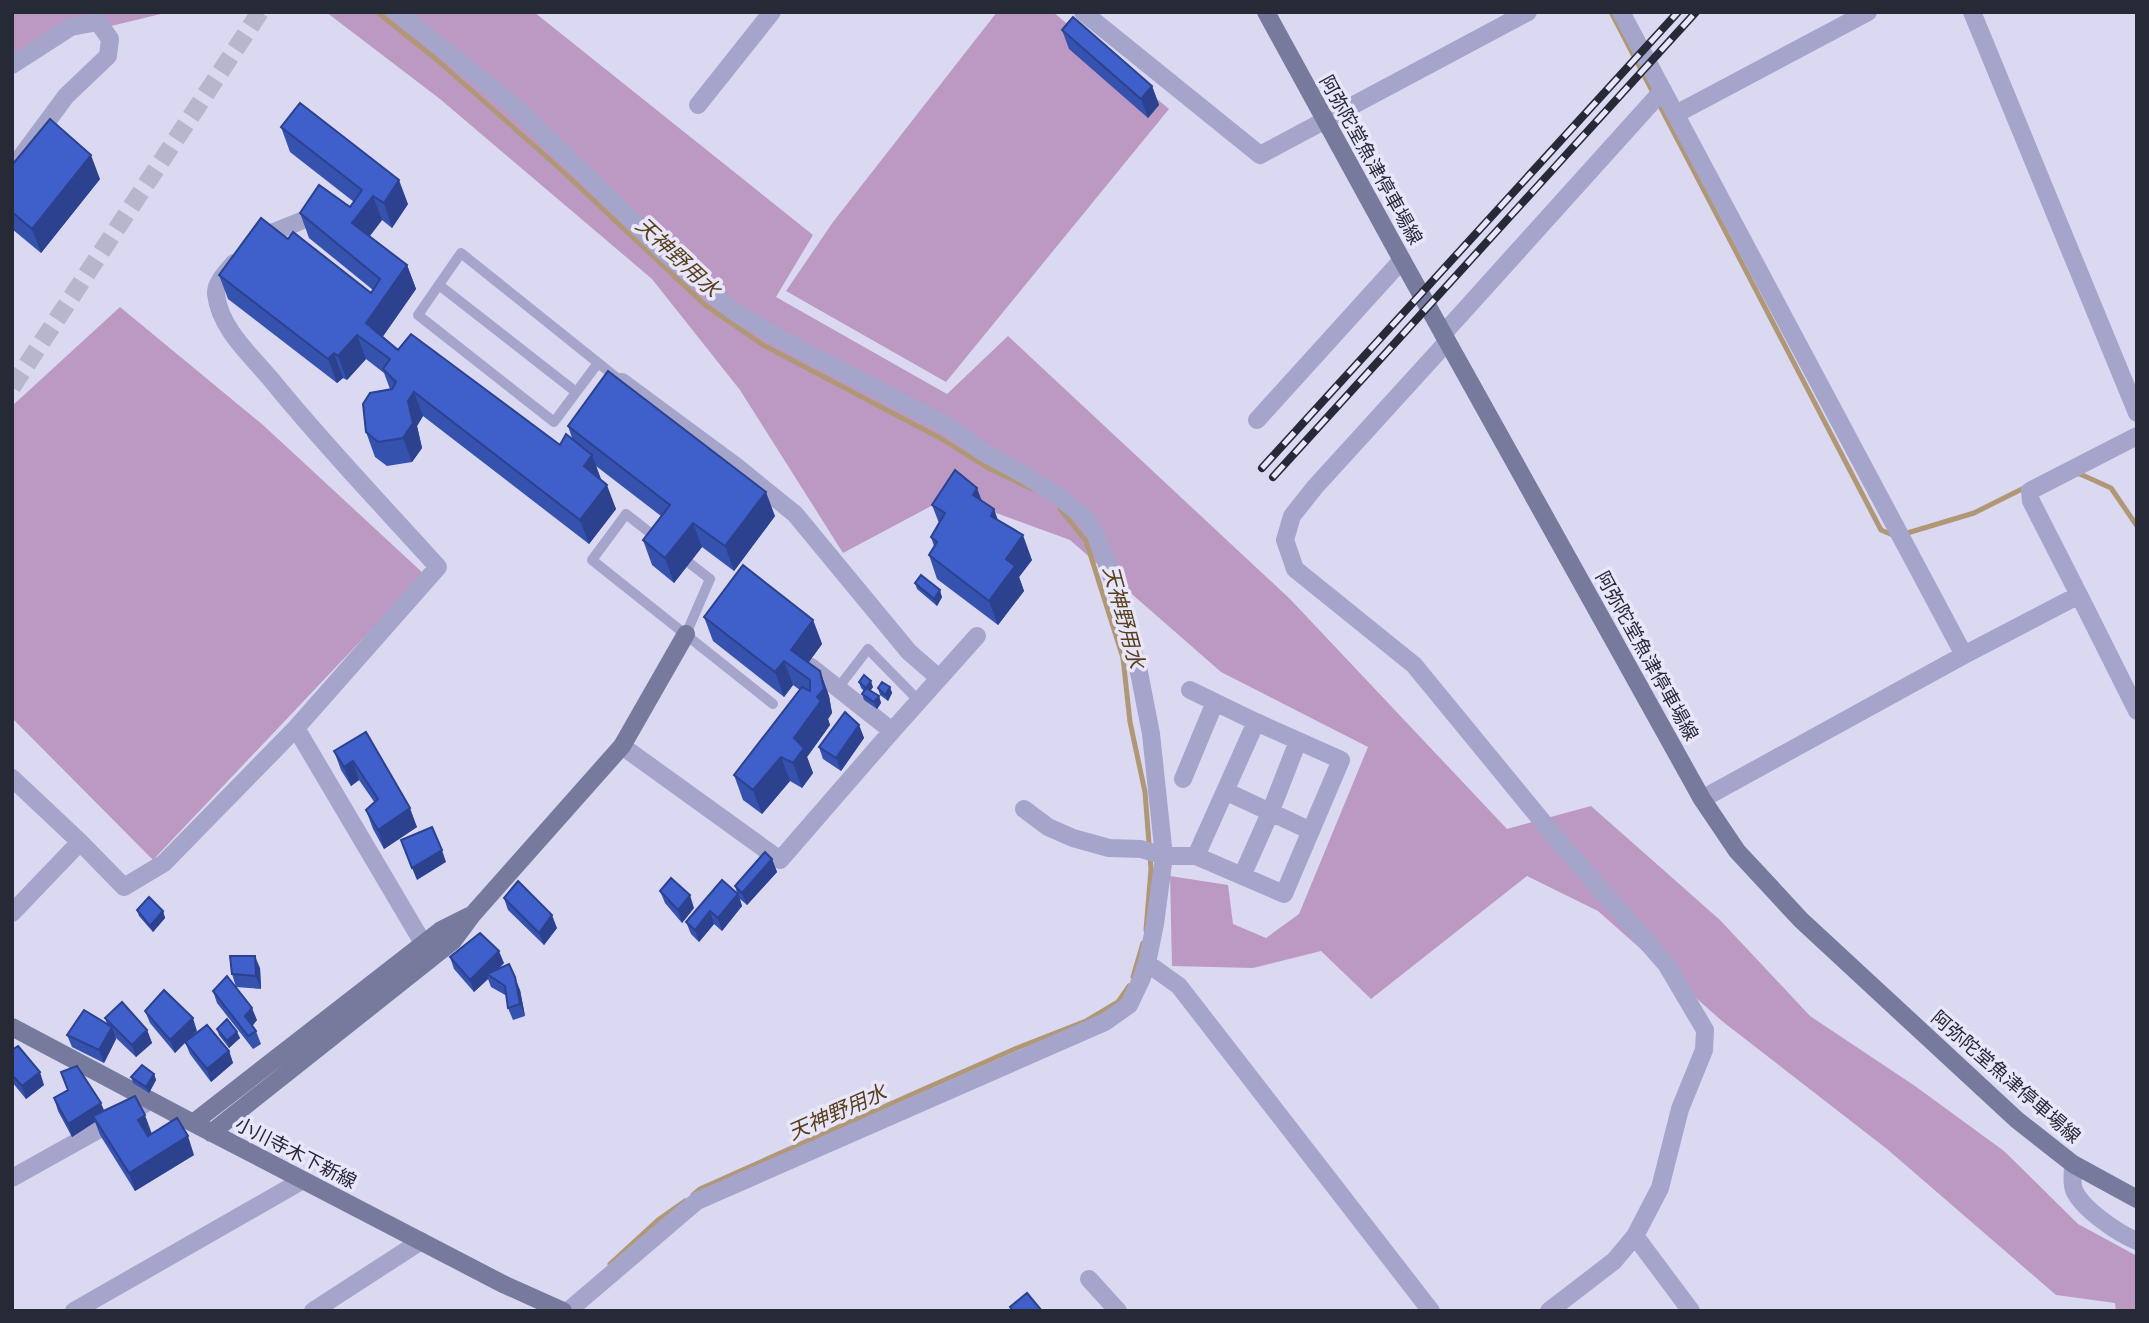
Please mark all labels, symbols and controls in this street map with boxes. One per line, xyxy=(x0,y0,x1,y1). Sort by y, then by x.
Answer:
street label: 阿弥陀堂魚津停車場線 xyxy=(1315,71,1427,249)
water label: 天神野用水 xyxy=(631,212,726,303)
water label: 天神野用水 xyxy=(1098,563,1150,673)
street label: 阿弥陀堂魚津停車場線 xyxy=(1591,567,1703,745)
street label: 阿弥陀堂魚津停車場線 xyxy=(1927,1006,2085,1148)
water label: 天神野用水 xyxy=(784,1078,892,1145)
street label: 小川寺木下新線 xyxy=(232,1113,360,1193)

